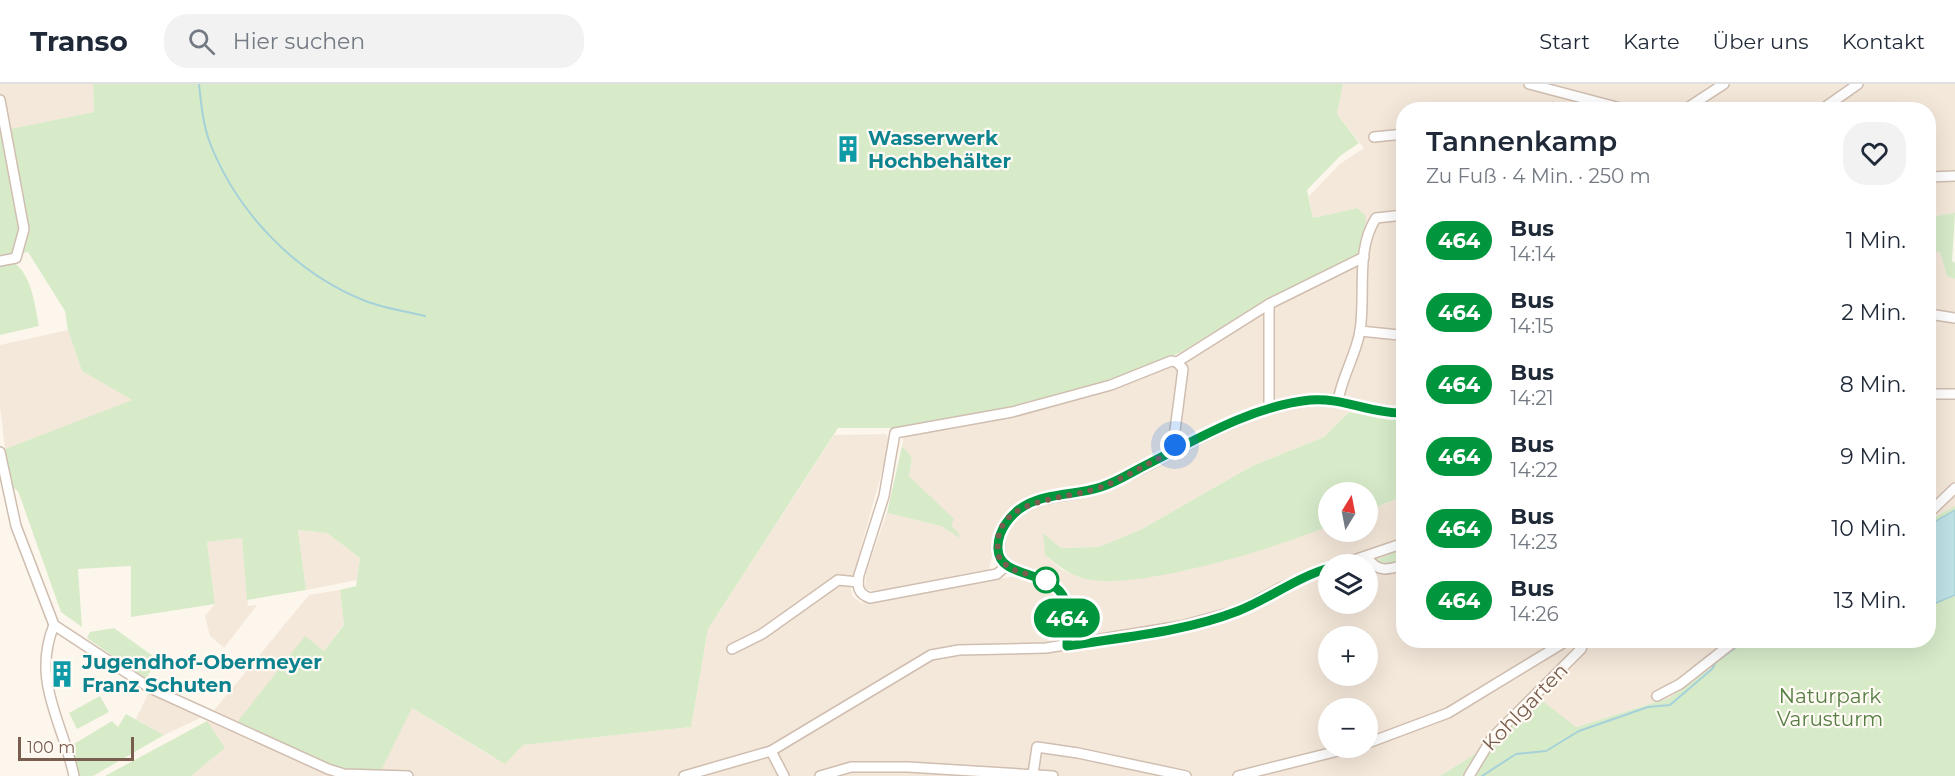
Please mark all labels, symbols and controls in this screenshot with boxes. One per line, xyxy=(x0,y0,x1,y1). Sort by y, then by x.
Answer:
search box xyxy=(164,14,584,68)
text: Transo xyxy=(30,24,128,58)
icon: search xyxy=(185,25,218,58)
text: Hier suchen xyxy=(233,28,365,55)
text: Start xyxy=(1539,29,1590,54)
text: Karte xyxy=(1623,29,1680,54)
text: Über uns xyxy=(1713,29,1809,54)
text: Kontakt xyxy=(1842,29,1925,54)
button: heart xyxy=(1843,122,1906,185)
text: Tannenkamp xyxy=(1426,124,1617,158)
place label: Wasserwerk Hochbehälter xyxy=(868,126,1011,173)
building icon: Wasserwerk Hochbehälter xyxy=(833,134,863,164)
text: Zu Fuß · 4 Min. · 250 m xyxy=(1426,164,1651,188)
text: Bus xyxy=(1510,215,1554,242)
text: 1 Min. xyxy=(1846,227,1906,254)
text: 464 xyxy=(1438,228,1480,253)
text: 14:14 xyxy=(1510,242,1556,266)
text: Bus xyxy=(1510,287,1554,314)
text: 2 Min. xyxy=(1841,299,1906,326)
text: 464 xyxy=(1438,300,1480,325)
text: 14:15 xyxy=(1510,314,1554,338)
text: Bus xyxy=(1510,359,1554,386)
text: 8 Min. xyxy=(1840,371,1906,398)
text: 464 xyxy=(1438,372,1480,397)
text: 14:21 xyxy=(1510,386,1554,410)
your location xyxy=(1160,430,1190,460)
text: Bus xyxy=(1510,431,1554,458)
text: 9 Min. xyxy=(1840,443,1906,470)
text: 464 xyxy=(1438,444,1480,469)
text: 14:22 xyxy=(1510,458,1558,482)
north arrow xyxy=(1318,482,1378,542)
map controls xyxy=(1318,482,1378,758)
text: Bus xyxy=(1510,503,1554,530)
text: 10 Min. xyxy=(1831,515,1906,542)
text: 464 xyxy=(1438,516,1480,541)
text: 14:23 xyxy=(1510,530,1558,554)
button: layers xyxy=(1318,554,1378,614)
unlabelled marker xyxy=(1033,567,1059,593)
text: Bus xyxy=(1510,575,1554,602)
text: 13 Min. xyxy=(1833,587,1906,614)
text: 464 xyxy=(1438,588,1480,613)
line badge: 464 xyxy=(1032,598,1102,638)
text: 14:26 xyxy=(1510,602,1559,626)
text: 464 xyxy=(1046,606,1088,631)
button: + xyxy=(1318,626,1378,686)
place label: Jugendhof-Obermeyer Franz Schuten xyxy=(81,650,322,697)
street label: Kohlgarten xyxy=(1477,658,1573,756)
building icon: Jugendhof-Obermeyer Franz Schuten xyxy=(47,659,77,689)
park label: Naturpark Varusturm xyxy=(1777,684,1883,731)
button: − xyxy=(1318,698,1378,758)
scale bar xyxy=(18,734,134,762)
text: 100 m xyxy=(27,738,75,757)

